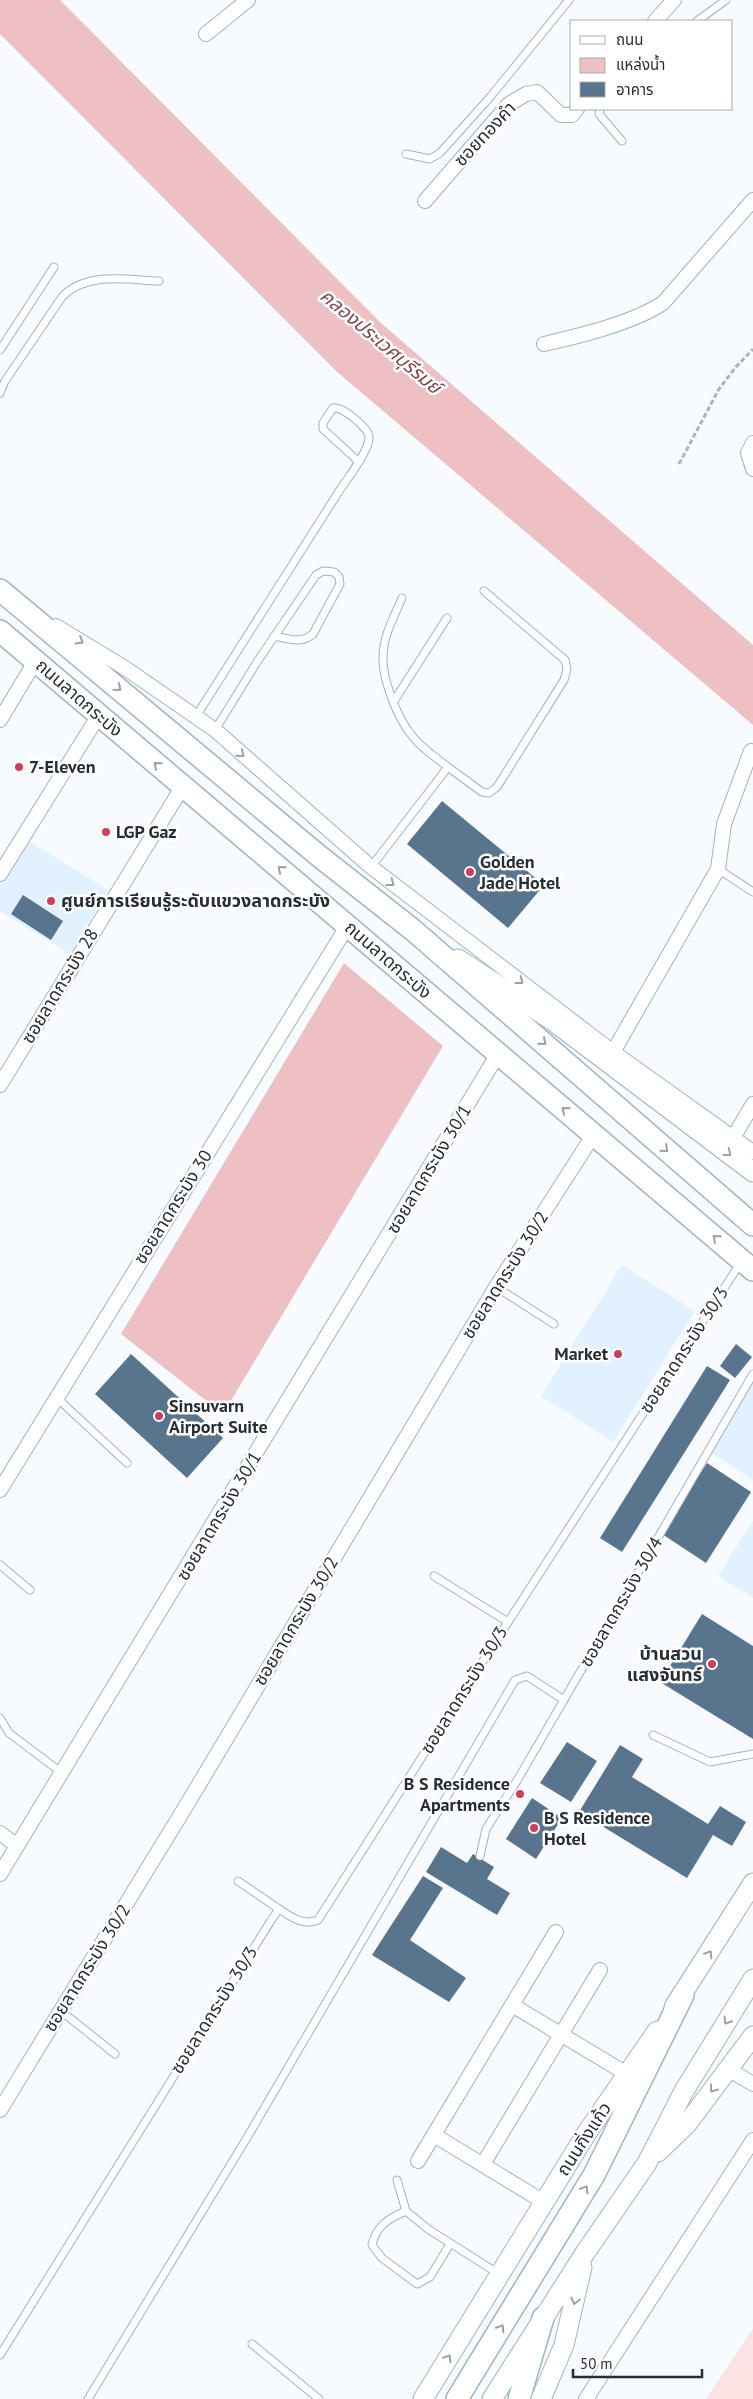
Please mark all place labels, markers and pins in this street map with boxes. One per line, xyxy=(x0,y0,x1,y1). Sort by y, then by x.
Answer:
place label: 7-Eleven xyxy=(29,755,96,778)
marker: 7-Eleven xyxy=(13,761,25,773)
place label: LGP Gaz xyxy=(116,820,177,843)
marker: LGP Gaz xyxy=(100,826,112,838)
place label: Golden Jade Hotel xyxy=(479,850,561,894)
marker: Golden Jade Hotel xyxy=(464,866,476,878)
place label: ศูนย์การเรียนรู้ระดับแขวงลาดกระบัง xyxy=(61,889,330,912)
marker: ศูนย์การเรียนรู้ระดับแขวงลาดกระบัง xyxy=(45,895,57,907)
place label: Market xyxy=(554,1342,609,1365)
marker: Market xyxy=(612,1348,624,1360)
place label: Sinsuvarn Airport Suite xyxy=(169,1394,268,1438)
marker: Sinsuvarn Airport Suite xyxy=(153,1410,165,1422)
place label: บ้านสวน แสงจันทร์ xyxy=(627,1642,702,1686)
marker: บ้านสวน แสงจันทร์ xyxy=(706,1658,718,1670)
place label: B S Residence Apartments xyxy=(404,1772,510,1816)
marker: B S Residence Apartments xyxy=(514,1788,526,1800)
place label: B S Residence Hotel xyxy=(544,1806,650,1850)
marker: B S Residence Hotel xyxy=(528,1822,540,1834)

